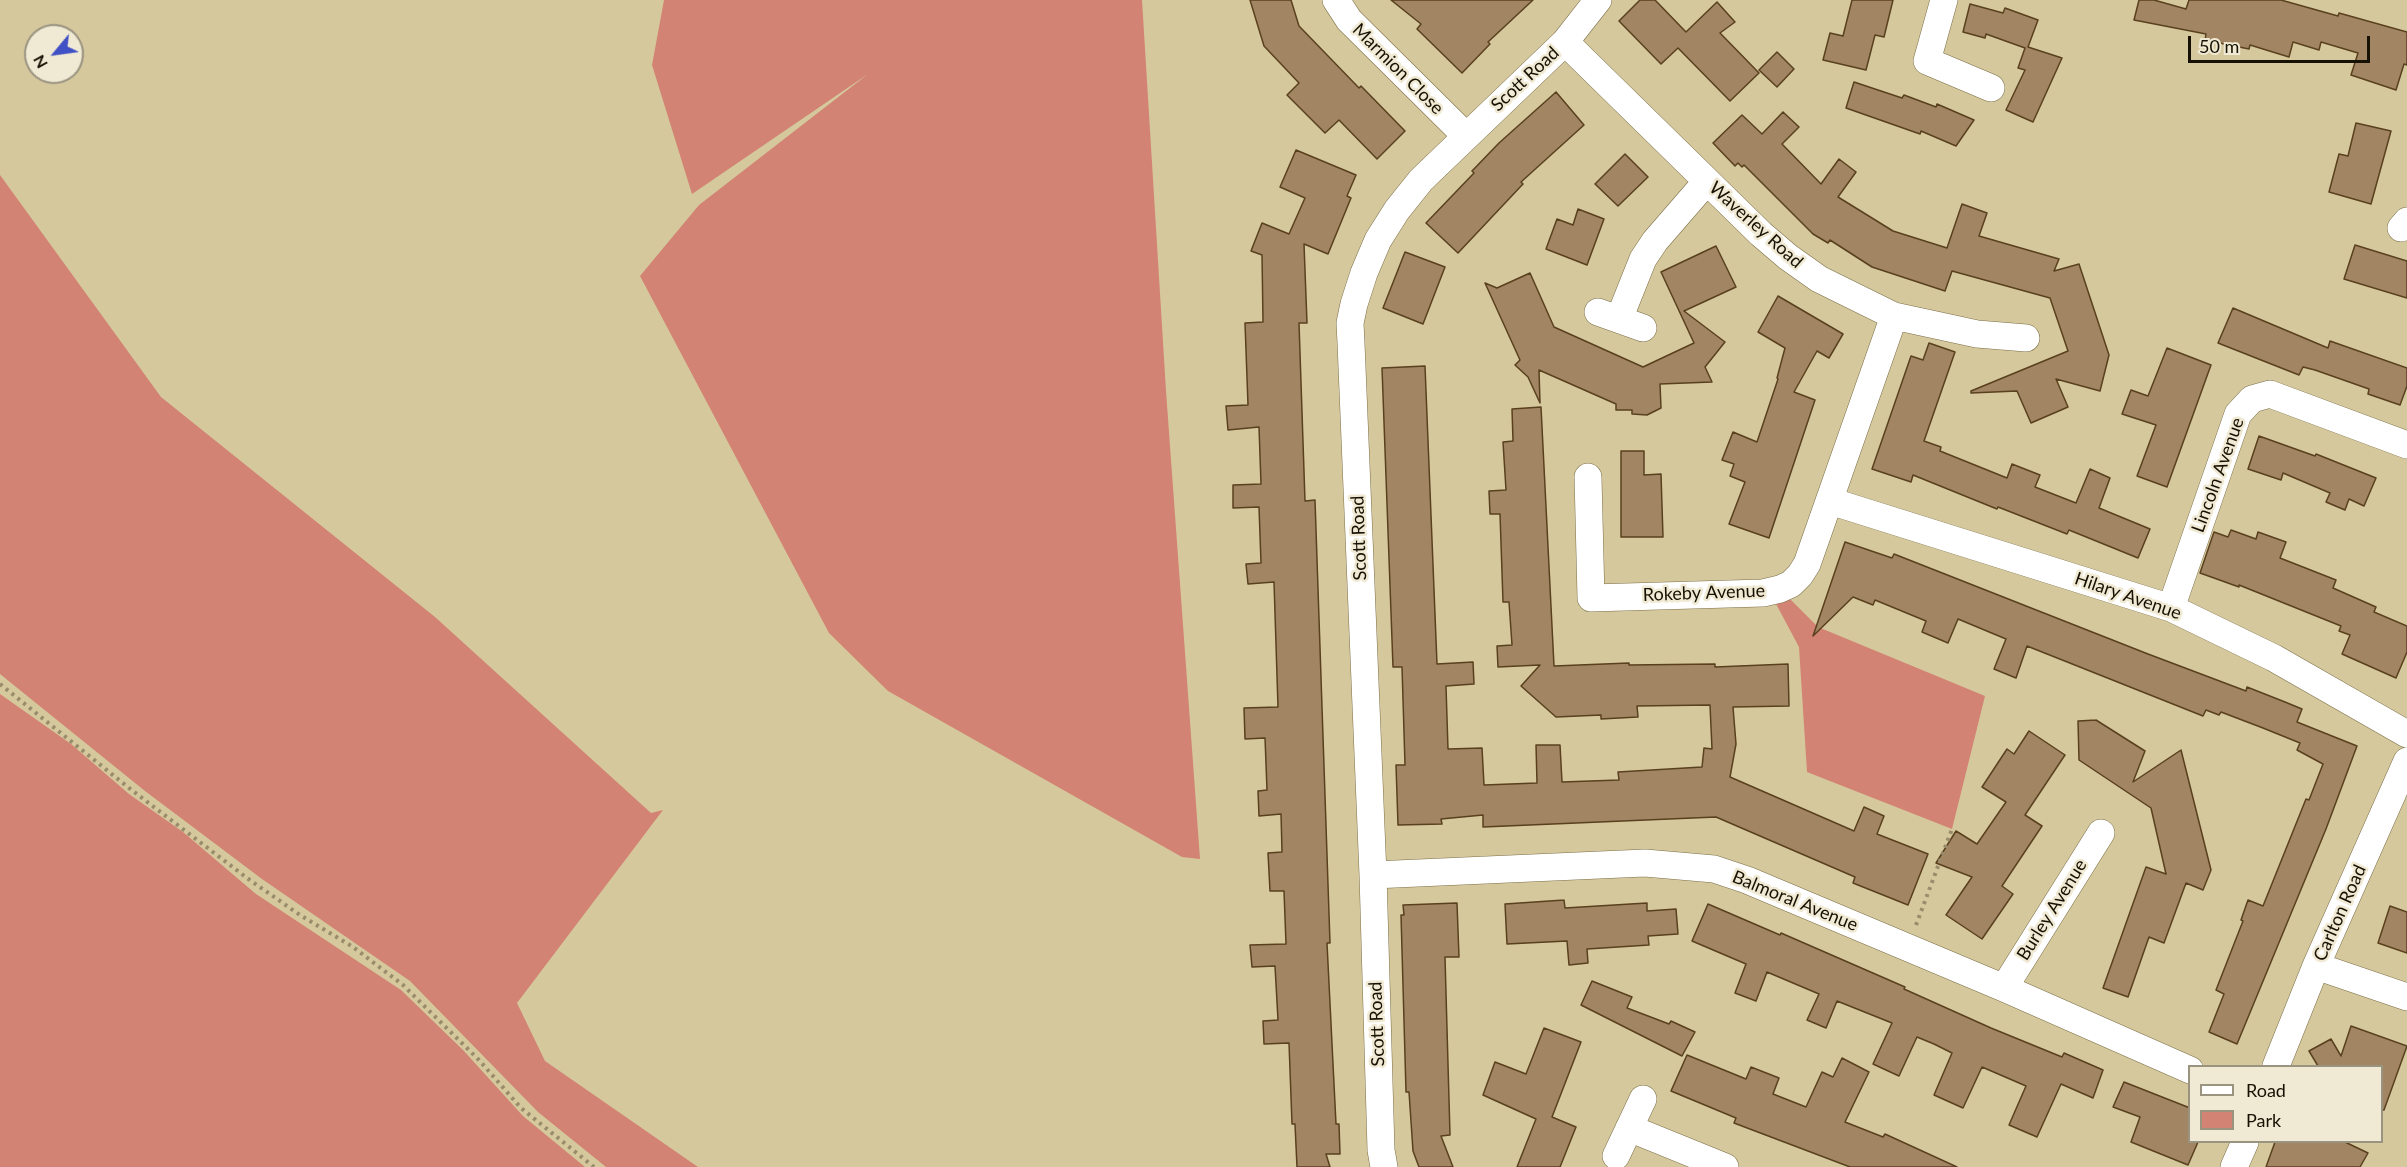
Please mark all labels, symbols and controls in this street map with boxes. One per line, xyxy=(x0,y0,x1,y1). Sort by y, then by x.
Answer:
street label: Marmion Close xyxy=(1348,19,1448,119)
north arrow xyxy=(24,24,84,84)
scale bar xyxy=(2191,24,2372,62)
text: 50 m xyxy=(2199,35,2239,57)
street label: Scott Road xyxy=(1487,42,1563,116)
text: N xyxy=(28,52,51,72)
street label: Waverley Road xyxy=(1705,177,1807,273)
street label: Lincoln Avenue xyxy=(2187,415,2249,535)
street label: Scott Road xyxy=(1347,495,1371,581)
street label: Hilary Avenue xyxy=(2072,568,2184,624)
street label: Rokeby Avenue xyxy=(1642,580,1766,606)
street label: Burley Avenue xyxy=(2012,856,2092,964)
street label: Carlton Road xyxy=(2309,862,2371,964)
street label: Balmoral Avenue xyxy=(1729,866,1861,936)
street label: Scott Road xyxy=(1365,981,1389,1067)
legend xyxy=(2188,1065,2383,1143)
text: Road xyxy=(2246,1079,2286,1101)
text: Park xyxy=(2246,1109,2281,1131)

